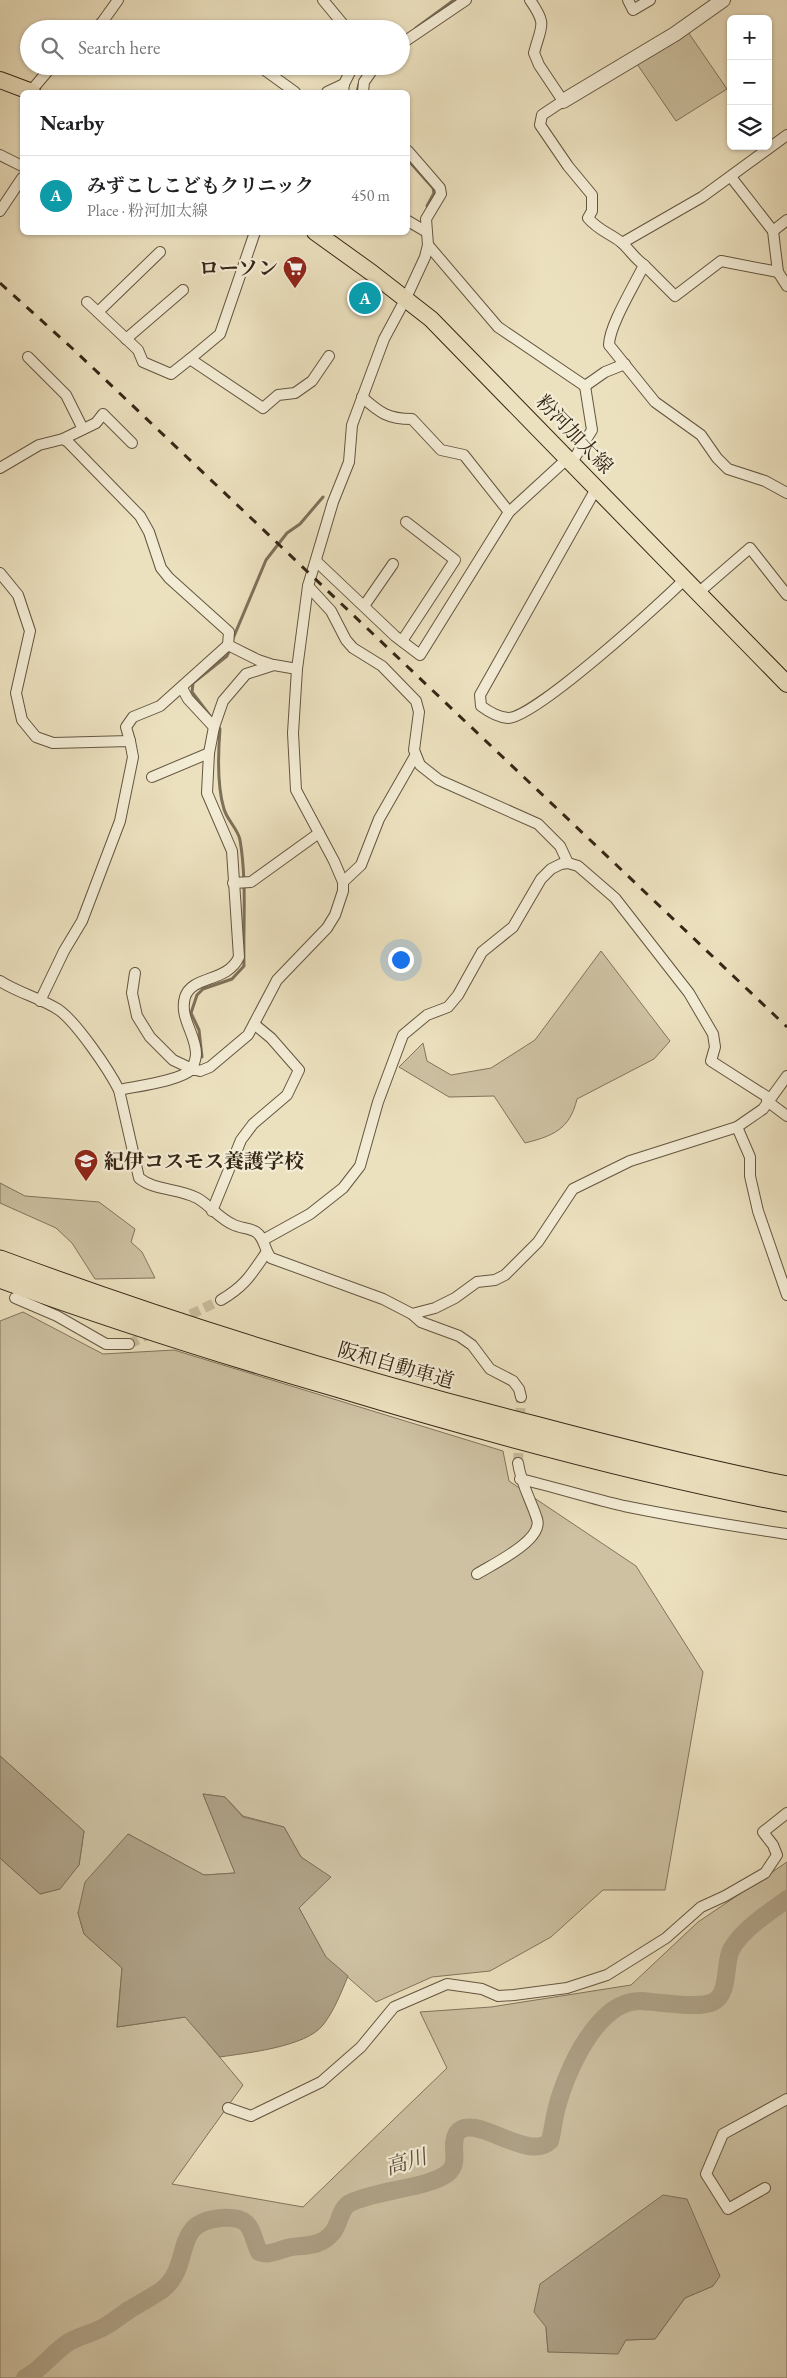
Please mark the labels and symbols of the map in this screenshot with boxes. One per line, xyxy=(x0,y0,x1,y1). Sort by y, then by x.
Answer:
place label: ローソン xyxy=(199,255,278,281)
supermarket icon: ローソン xyxy=(282,255,308,289)
pin: A xyxy=(349,279,381,317)
street label: 粉河加太線 xyxy=(531,389,619,479)
your location xyxy=(388,947,414,973)
school or university icon: 紀伊コスモス養護学校 xyxy=(73,1148,99,1182)
place label: 紀伊コスモス養護学校 xyxy=(104,1148,304,1174)
street label: 阪和自動車道 xyxy=(335,1336,457,1394)
water label: 高川 xyxy=(382,2142,432,2181)

